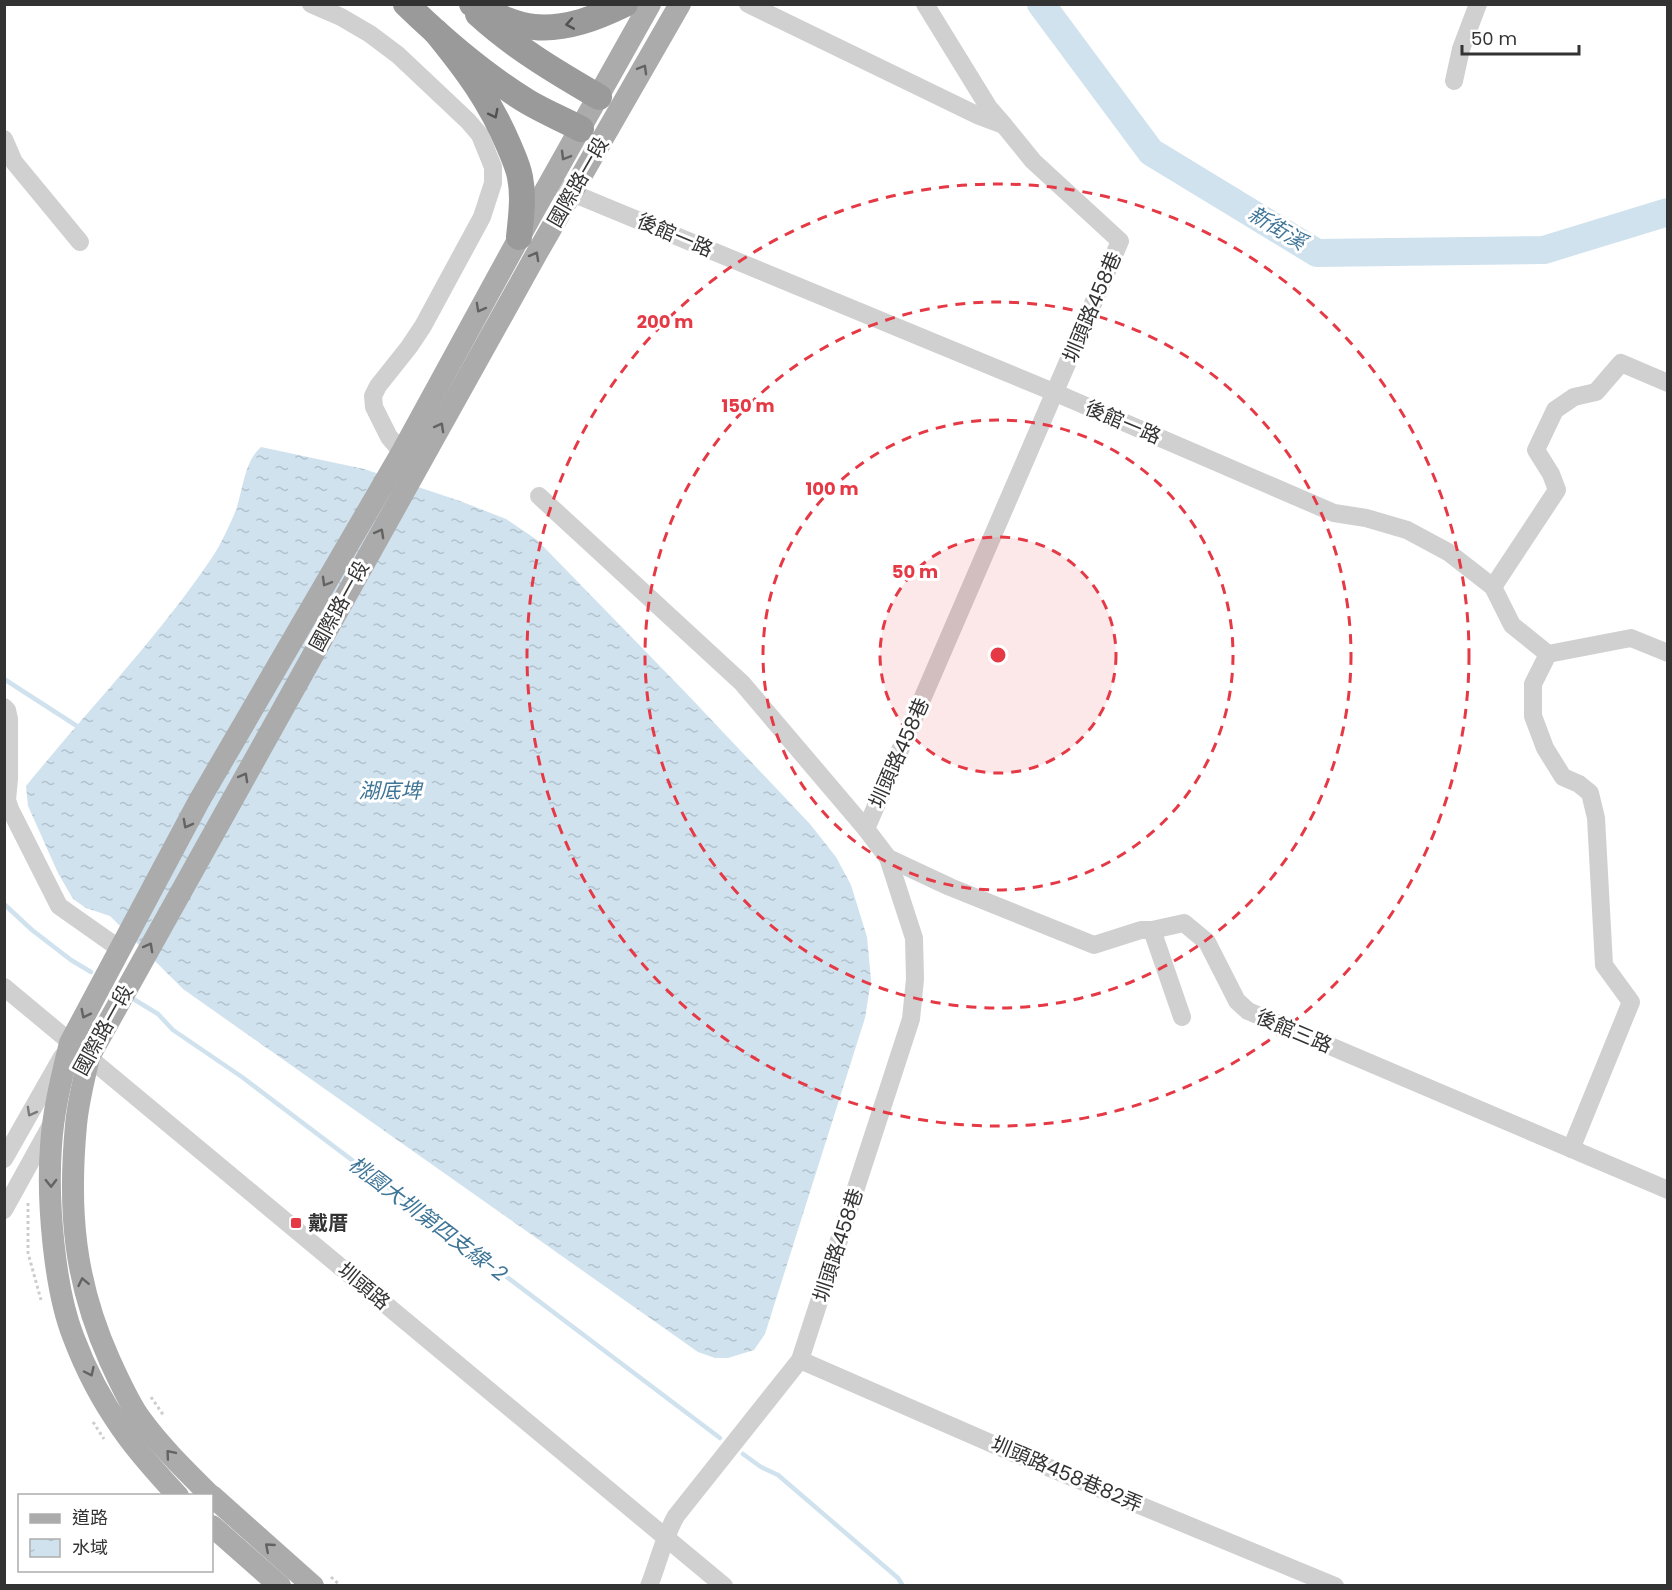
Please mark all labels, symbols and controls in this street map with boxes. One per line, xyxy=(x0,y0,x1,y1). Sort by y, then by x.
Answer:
one-way arrow xyxy=(565,17,575,30)
scale bar xyxy=(1462,18,1579,56)
text: 50 m xyxy=(1471,26,1517,51)
one-way arrow xyxy=(636,65,647,75)
one-way arrow xyxy=(487,108,498,118)
street label: 國際路一段 xyxy=(541,132,615,232)
one-way arrow xyxy=(561,150,573,160)
water label: 新街溪 xyxy=(1243,199,1314,258)
street label: 後館一路 xyxy=(633,206,717,264)
street label: 圳頭路458巷 xyxy=(1056,247,1128,367)
one-way arrow xyxy=(528,252,539,262)
one-way arrow xyxy=(476,302,487,312)
text: 200 m xyxy=(637,309,693,334)
text: 150 m xyxy=(721,393,775,418)
street label: 後館一路 xyxy=(1081,393,1165,451)
one-way arrow xyxy=(433,422,444,433)
text: 100 m xyxy=(805,476,859,501)
one-way arrow xyxy=(373,529,384,539)
street label: 國際路一段 xyxy=(303,555,375,657)
text: 50 m xyxy=(892,559,938,584)
one-way arrow xyxy=(322,576,333,586)
centre of rings xyxy=(988,645,1008,665)
street label: 圳頭路458巷 xyxy=(862,694,936,812)
one-way arrow xyxy=(236,773,248,783)
water label: 湖底埤 xyxy=(359,776,424,805)
one-way arrow xyxy=(183,818,194,828)
one-way arrow xyxy=(141,943,153,953)
street label: 國際路一段 xyxy=(67,979,139,1081)
street label: 後館三路 xyxy=(1252,1002,1336,1060)
one-way arrow xyxy=(81,1008,92,1018)
one-way arrow xyxy=(27,1106,38,1116)
water label: 桃園大圳第四支線-2 xyxy=(343,1149,514,1288)
one-way arrow xyxy=(45,1179,57,1188)
street label: 圳頭路458巷 xyxy=(806,1185,870,1305)
place label: 戴厝 xyxy=(308,1209,348,1237)
marker: 戴厝 xyxy=(289,1216,303,1230)
street label: 圳頭路 xyxy=(332,1256,396,1316)
one-way arrow xyxy=(77,1277,90,1287)
one-way arrow xyxy=(82,1366,94,1377)
street label: 圳頭路458巷82弄 xyxy=(987,1429,1147,1519)
one-way arrow xyxy=(166,1450,177,1461)
legend xyxy=(18,1494,213,1572)
text: 道路 xyxy=(72,1505,108,1530)
text: 水域 xyxy=(72,1535,108,1560)
one-way arrow xyxy=(265,1544,276,1555)

